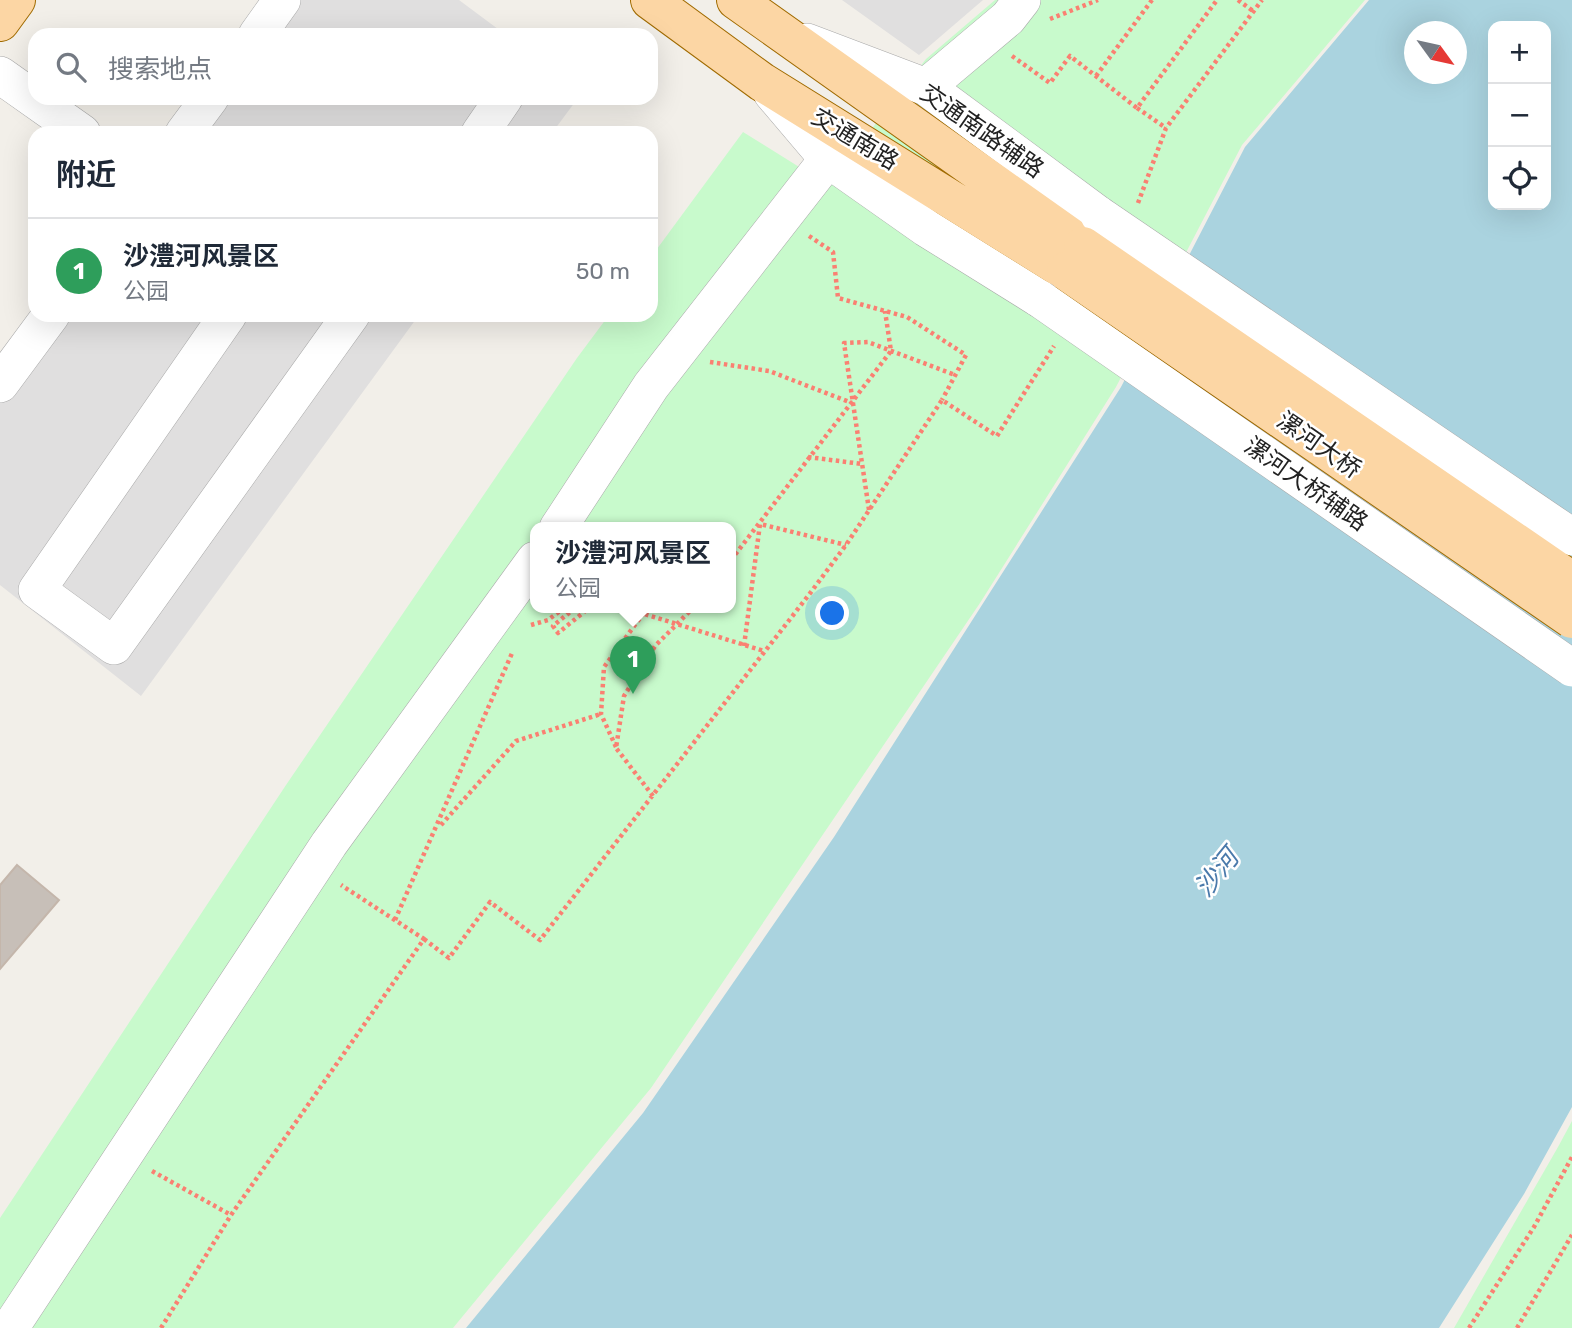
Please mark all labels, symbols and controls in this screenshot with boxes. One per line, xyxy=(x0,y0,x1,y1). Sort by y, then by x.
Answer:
north arrow xyxy=(1404,21,1467,84)
map controls xyxy=(1488,21,1551,210)
button: + xyxy=(1488,21,1551,84)
search box xyxy=(28,28,658,105)
icon: search xyxy=(52,48,90,86)
text: 搜索地点 xyxy=(108,54,212,85)
street label: 交通南路辅路 xyxy=(915,78,1049,184)
button: − xyxy=(1488,84,1551,147)
street label: 交通南路 xyxy=(807,102,903,176)
button: locate xyxy=(1488,147,1551,210)
text: 附近 xyxy=(56,157,116,193)
text: 沙澧河风景区 xyxy=(123,241,279,272)
text: 1 xyxy=(73,257,85,285)
text: 50 m xyxy=(576,257,630,285)
text: 公园 xyxy=(123,277,169,305)
street label: 漯河大桥 xyxy=(1272,406,1366,484)
street label: 漯河大桥辅路 xyxy=(1239,431,1373,537)
popup xyxy=(530,522,736,613)
text: 沙澧河风景区 xyxy=(555,538,711,569)
text: 公园 xyxy=(555,574,601,602)
your location xyxy=(815,596,849,630)
pin: 1 xyxy=(610,636,656,694)
water label: 沙河 xyxy=(1189,839,1249,903)

